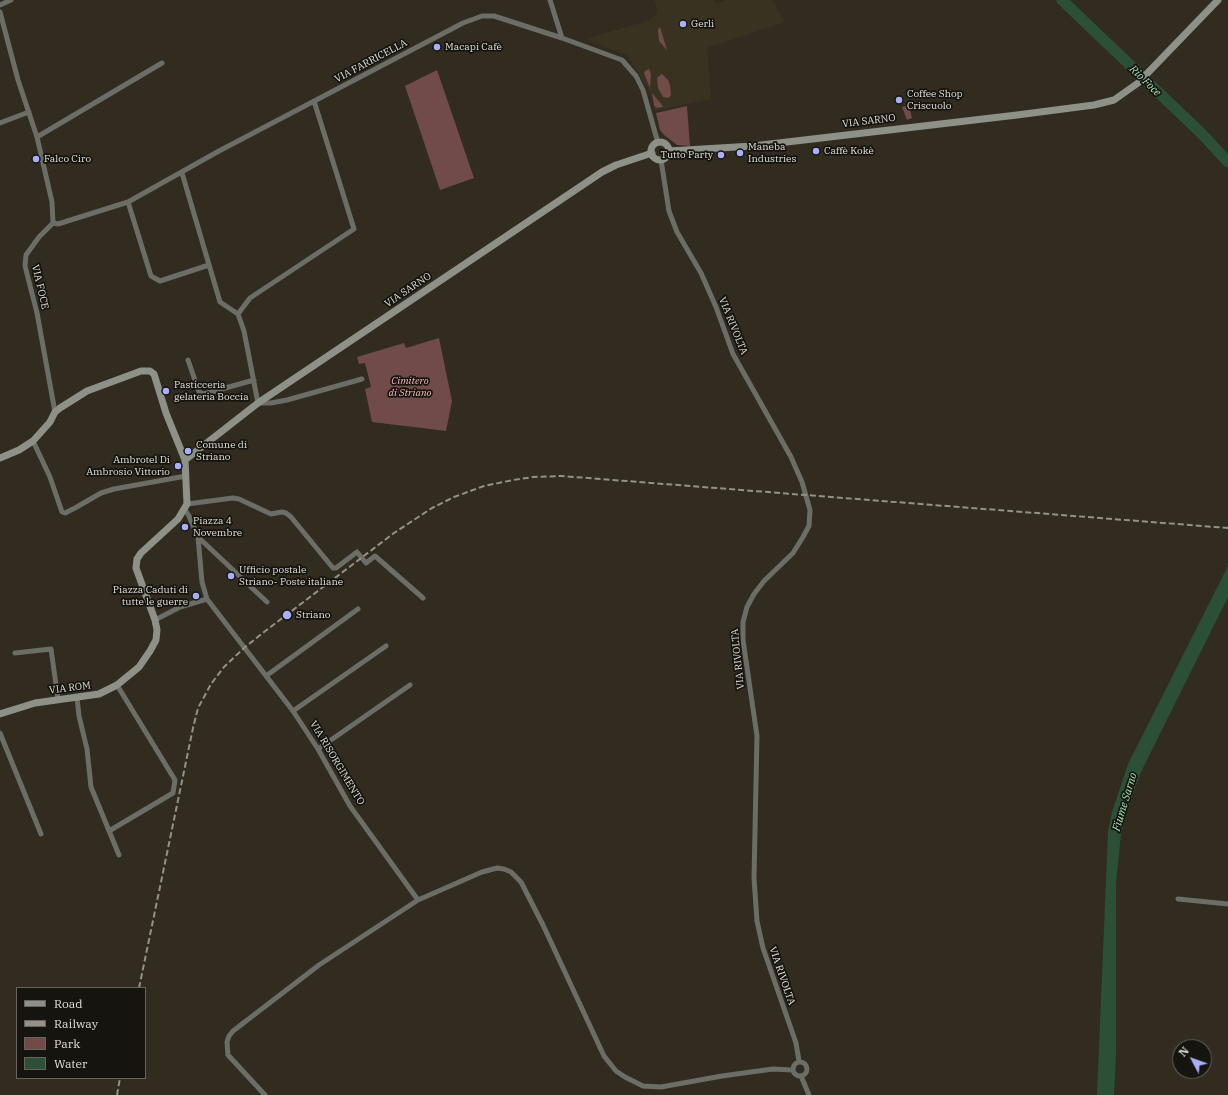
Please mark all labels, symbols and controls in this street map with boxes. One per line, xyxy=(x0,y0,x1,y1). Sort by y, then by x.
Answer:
place label: Gerli xyxy=(691,18,714,30)
marker: Gerli xyxy=(678,19,688,29)
street label: VIA FARRICELLA xyxy=(333,37,409,85)
place label: Macapi Cafè xyxy=(445,41,502,53)
marker: Macapi Cafè xyxy=(432,42,442,52)
water label: Rio Foce xyxy=(1126,63,1164,99)
place label: Coffee Shop Criscuolo xyxy=(907,88,963,112)
marker: Coffee Shop Criscuolo xyxy=(894,95,904,105)
street label: VIA SARNO xyxy=(842,112,896,130)
place label: Maneba Industries xyxy=(748,141,796,164)
place label: Caffè Kokè xyxy=(824,145,874,157)
marker: Caffè Kokè xyxy=(811,146,821,156)
marker: Maneba Industries xyxy=(735,148,745,158)
place label: Tutto Party xyxy=(661,149,713,161)
marker: Tutto Party xyxy=(716,150,726,160)
place label: Falco Ciro xyxy=(44,153,91,165)
marker: Falco Ciro xyxy=(31,154,41,164)
street label: VIA FOCE xyxy=(29,263,51,311)
street label: VIA SARNO xyxy=(382,270,434,310)
street label: VIA RIVOLTA xyxy=(716,295,750,357)
park label: Cimitero di Striano xyxy=(388,375,432,398)
place label: Pasticceria gelateria Boccia xyxy=(174,379,249,402)
marker: Pasticceria gelateria Boccia xyxy=(161,386,171,396)
place label: Comune di Striano xyxy=(196,439,247,462)
marker: Comune di Striano xyxy=(183,446,193,456)
place label: Ambrotel Di Ambrosio Vittorio xyxy=(86,454,170,478)
marker: Ambrotel Di Ambrosio Vittorio xyxy=(173,461,183,471)
place label: Piazza 4 Novembre xyxy=(193,515,242,538)
marker: Piazza 4 Novembre xyxy=(180,522,190,532)
place label: Ufficio postale Striano- Poste italiane xyxy=(239,564,343,588)
marker: Ufficio postale Striano- Poste italiane xyxy=(226,571,236,581)
place label: Piazza Caduti di tutte le guerre xyxy=(113,584,188,608)
marker: Piazza Caduti di tutte le guerre xyxy=(191,591,201,601)
marker: Striano xyxy=(281,609,293,621)
place label: Striano xyxy=(296,609,330,621)
street label: VIA RIVOLTA xyxy=(729,628,747,690)
street label: VIA ROM xyxy=(49,679,91,697)
street label: VIA RISORGIMENTO xyxy=(307,719,367,807)
water label: Fiume Sarno xyxy=(1110,771,1140,833)
street label: VIA RIVOLTA xyxy=(766,945,798,1007)
legend xyxy=(16,987,146,1079)
text: Road xyxy=(54,996,83,1011)
text: Railway xyxy=(54,1016,98,1031)
text: Park xyxy=(54,1036,80,1051)
north arrow xyxy=(1172,1039,1212,1079)
text: N xyxy=(1176,1044,1192,1060)
text: Water xyxy=(54,1056,87,1071)

